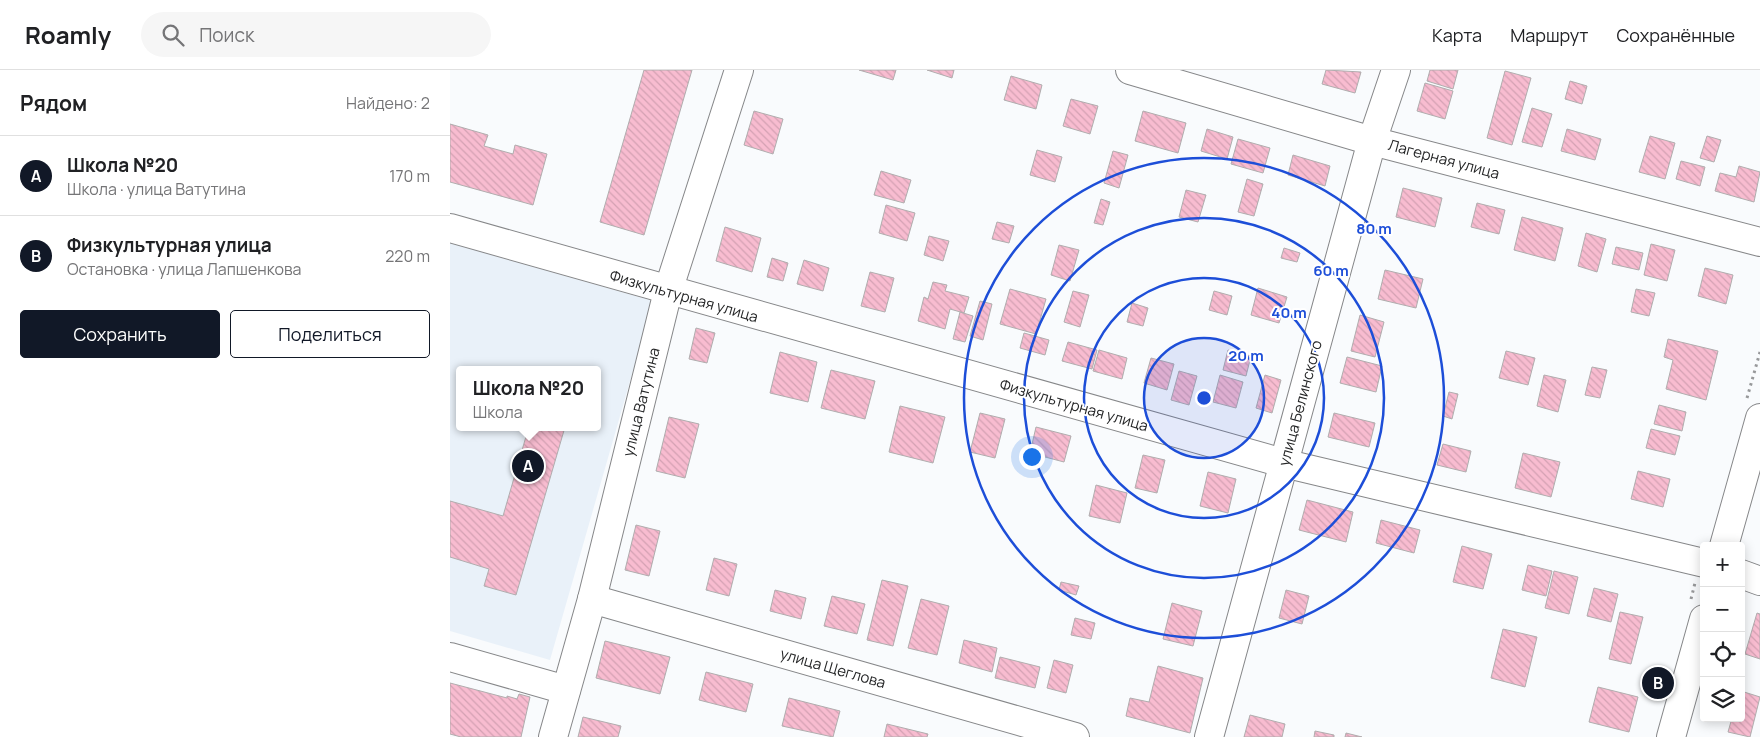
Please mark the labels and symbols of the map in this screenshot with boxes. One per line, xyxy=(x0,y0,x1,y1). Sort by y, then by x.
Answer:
street label: Лагерная улица xyxy=(1386,134,1502,184)
text: 80 m xyxy=(1356,218,1392,239)
text: 60 m xyxy=(1313,260,1349,281)
street label: Физкультурная улица xyxy=(607,265,761,327)
text: 40 m xyxy=(1271,302,1307,323)
street label: улица Белинского xyxy=(1273,338,1327,468)
street label: улица Ватутина xyxy=(617,345,665,459)
text: 20 m xyxy=(1228,345,1264,366)
street label: Физкультурная улица xyxy=(997,374,1151,436)
centre of rings xyxy=(1195,389,1213,407)
your location xyxy=(1019,444,1045,470)
pin: A xyxy=(512,447,544,485)
street label: улица Щеглова xyxy=(778,643,888,693)
pin: B xyxy=(1642,664,1674,702)

